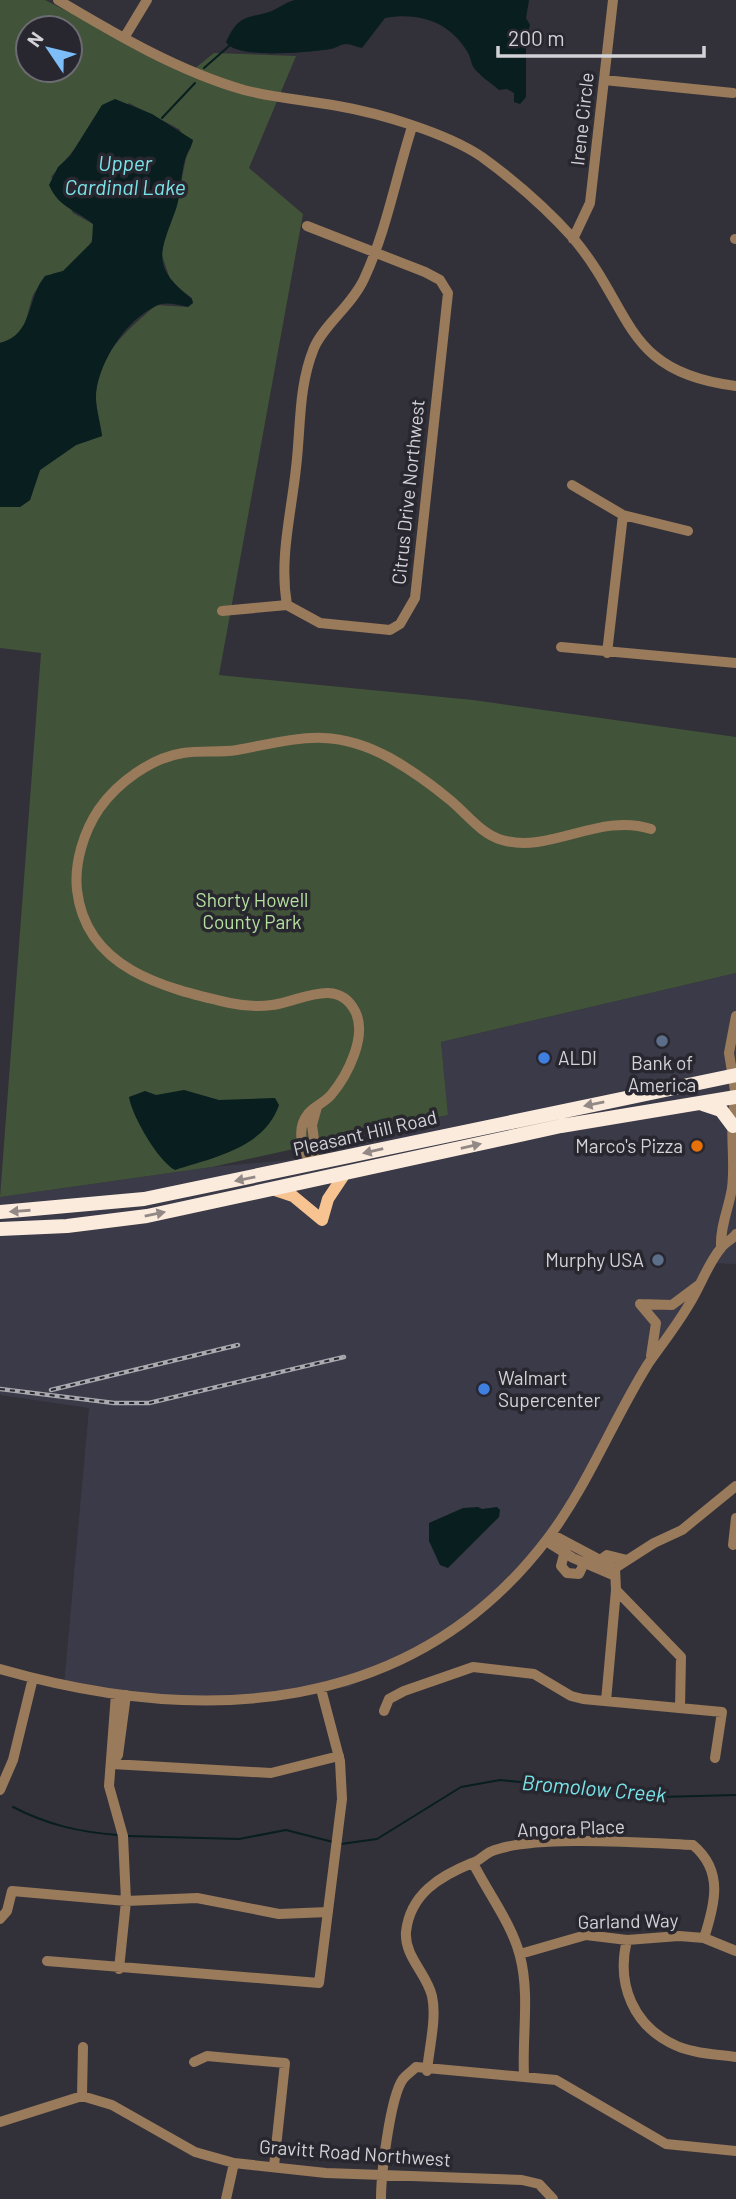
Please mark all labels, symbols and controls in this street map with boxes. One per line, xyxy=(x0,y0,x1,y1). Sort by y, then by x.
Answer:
north arrow xyxy=(14,14,84,84)
scale bar xyxy=(498,14,704,58)
text: 200 m xyxy=(508,25,565,50)
text: N xyxy=(22,27,48,51)
street label: Irene Circle xyxy=(565,71,598,167)
water label: Upper Cardinal Lake xyxy=(64,150,186,199)
street label: Citrus Drive Northwest xyxy=(386,398,429,586)
park label: Shorty Howell County Park xyxy=(196,888,308,933)
marker: Bank of America xyxy=(654,1033,670,1049)
place label: ALDI xyxy=(558,1046,597,1069)
marker: ALDI xyxy=(536,1050,552,1066)
place label: Bank of America xyxy=(628,1051,696,1096)
one-way arrow xyxy=(583,1099,605,1110)
street label: Pleasant Hill Road xyxy=(291,1105,439,1160)
place label: Marco's Pizza xyxy=(575,1134,683,1157)
marker: Marco's Pizza xyxy=(689,1138,705,1154)
one-way arrow xyxy=(460,1141,482,1152)
one-way arrow xyxy=(362,1146,384,1157)
one-way arrow xyxy=(234,1174,256,1185)
one-way arrow xyxy=(9,1206,31,1217)
one-way arrow xyxy=(144,1208,166,1219)
place label: Murphy USA xyxy=(545,1248,644,1271)
marker: Murphy USA xyxy=(650,1252,666,1268)
place label: Walmart Supercenter xyxy=(498,1366,601,1411)
marker: Walmart Supercenter xyxy=(476,1381,492,1397)
water label: Bromolow Creek xyxy=(521,1769,668,1806)
street label: Angora Place xyxy=(517,1814,625,1841)
street label: Garland Way xyxy=(577,1908,679,1933)
street label: Gravitt Road Northwest xyxy=(258,2134,452,2171)

